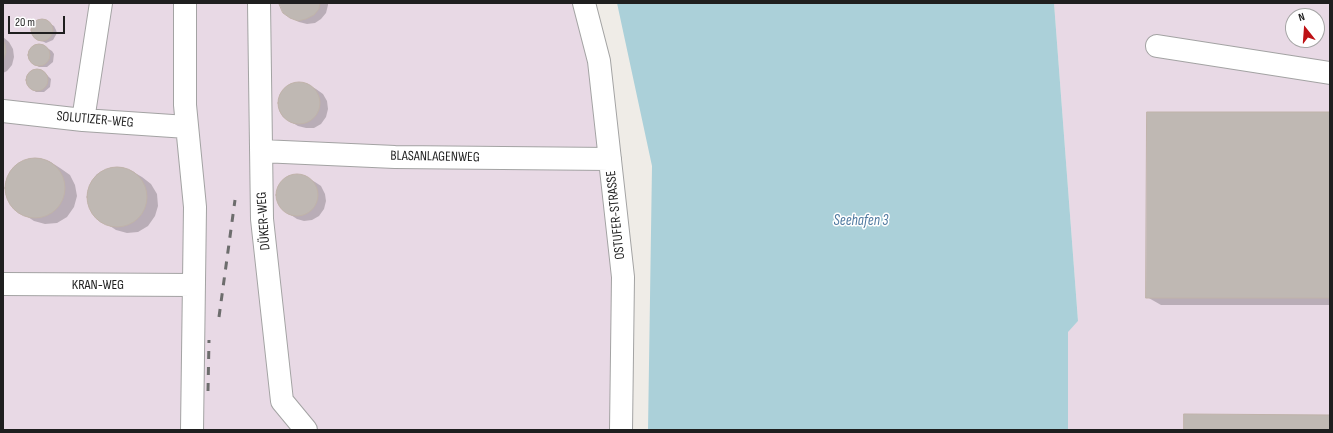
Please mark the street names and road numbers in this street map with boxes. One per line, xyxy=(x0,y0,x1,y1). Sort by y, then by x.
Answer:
street label: SOLUTIZER-WEG xyxy=(56,108,134,132)
street label: BLASANLAGENWEG xyxy=(390,148,480,166)
street label: OSTUFER-STRASSE xyxy=(603,170,629,260)
street label: DÜKER-WEG xyxy=(254,191,274,251)
street label: KRAN-WEG xyxy=(72,277,124,293)

